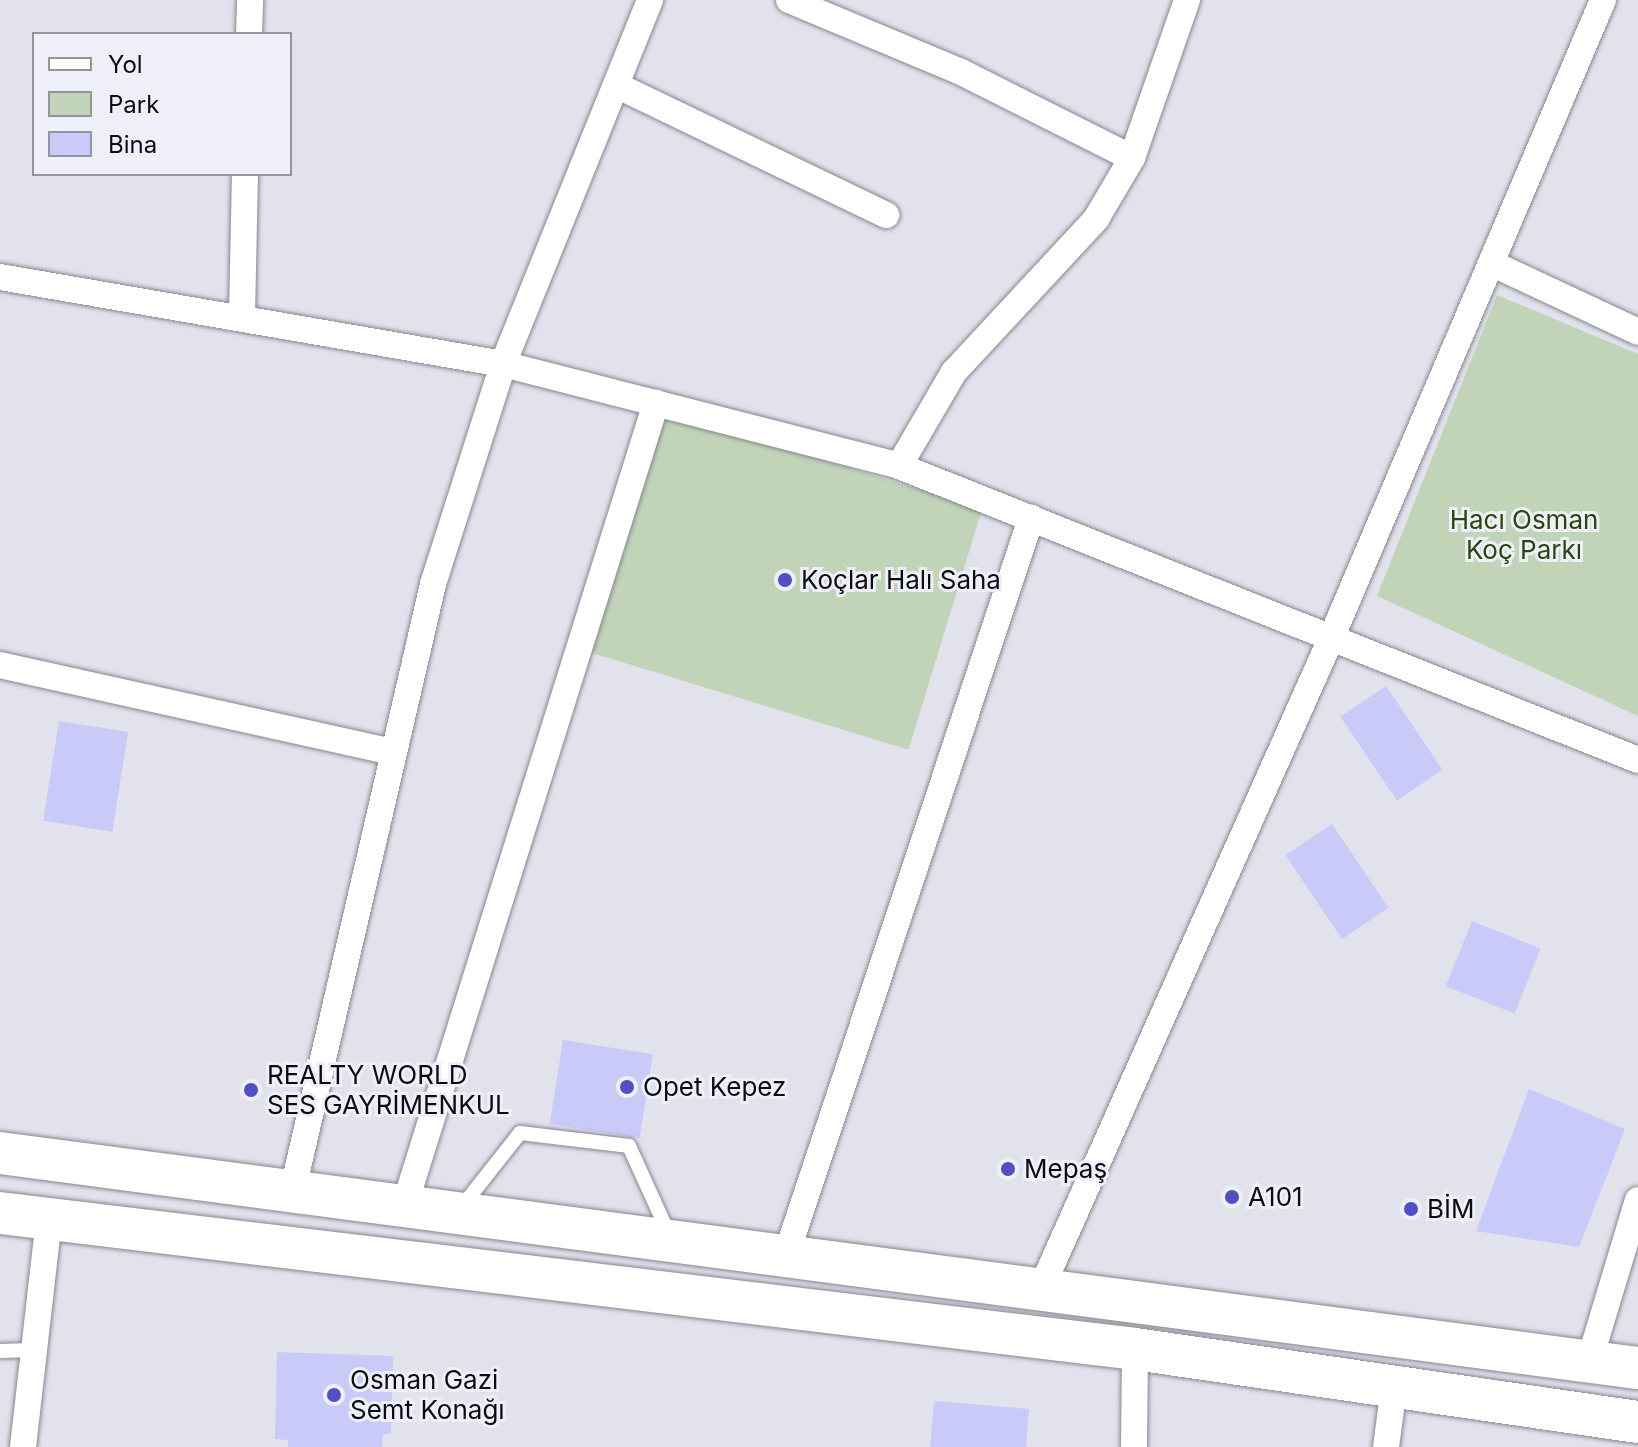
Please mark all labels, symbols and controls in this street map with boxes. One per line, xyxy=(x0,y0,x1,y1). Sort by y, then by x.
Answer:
legend xyxy=(32,32,292,176)
text: Yol xyxy=(108,50,143,79)
text: Park xyxy=(108,90,159,119)
text: Bina xyxy=(108,130,157,159)
park label: Hacı Osman Koç Parkı xyxy=(1450,504,1598,566)
place label: Koçlar Halı Saha xyxy=(801,564,1001,596)
marker: Koçlar Halı Saha xyxy=(776,571,794,589)
place label: REALTY WORLD SES GAYRİMENKUL xyxy=(267,1059,510,1120)
place label: Opet Kepez xyxy=(643,1071,786,1103)
marker: Opet Kepez xyxy=(618,1078,636,1096)
marker: REALTY WORLD SES GAYRİMENKUL xyxy=(242,1081,260,1099)
place label: Mepaş xyxy=(1024,1153,1107,1185)
marker: Mepaş xyxy=(999,1160,1017,1178)
place label: A101 xyxy=(1248,1181,1303,1213)
marker: A101 xyxy=(1223,1188,1241,1206)
place label: BİM xyxy=(1427,1193,1474,1225)
marker: BİM xyxy=(1402,1200,1420,1218)
place label: Osman Gazi Semt Konağı xyxy=(350,1364,505,1426)
marker: Osman Gazi Semt Konağı xyxy=(325,1386,343,1404)

